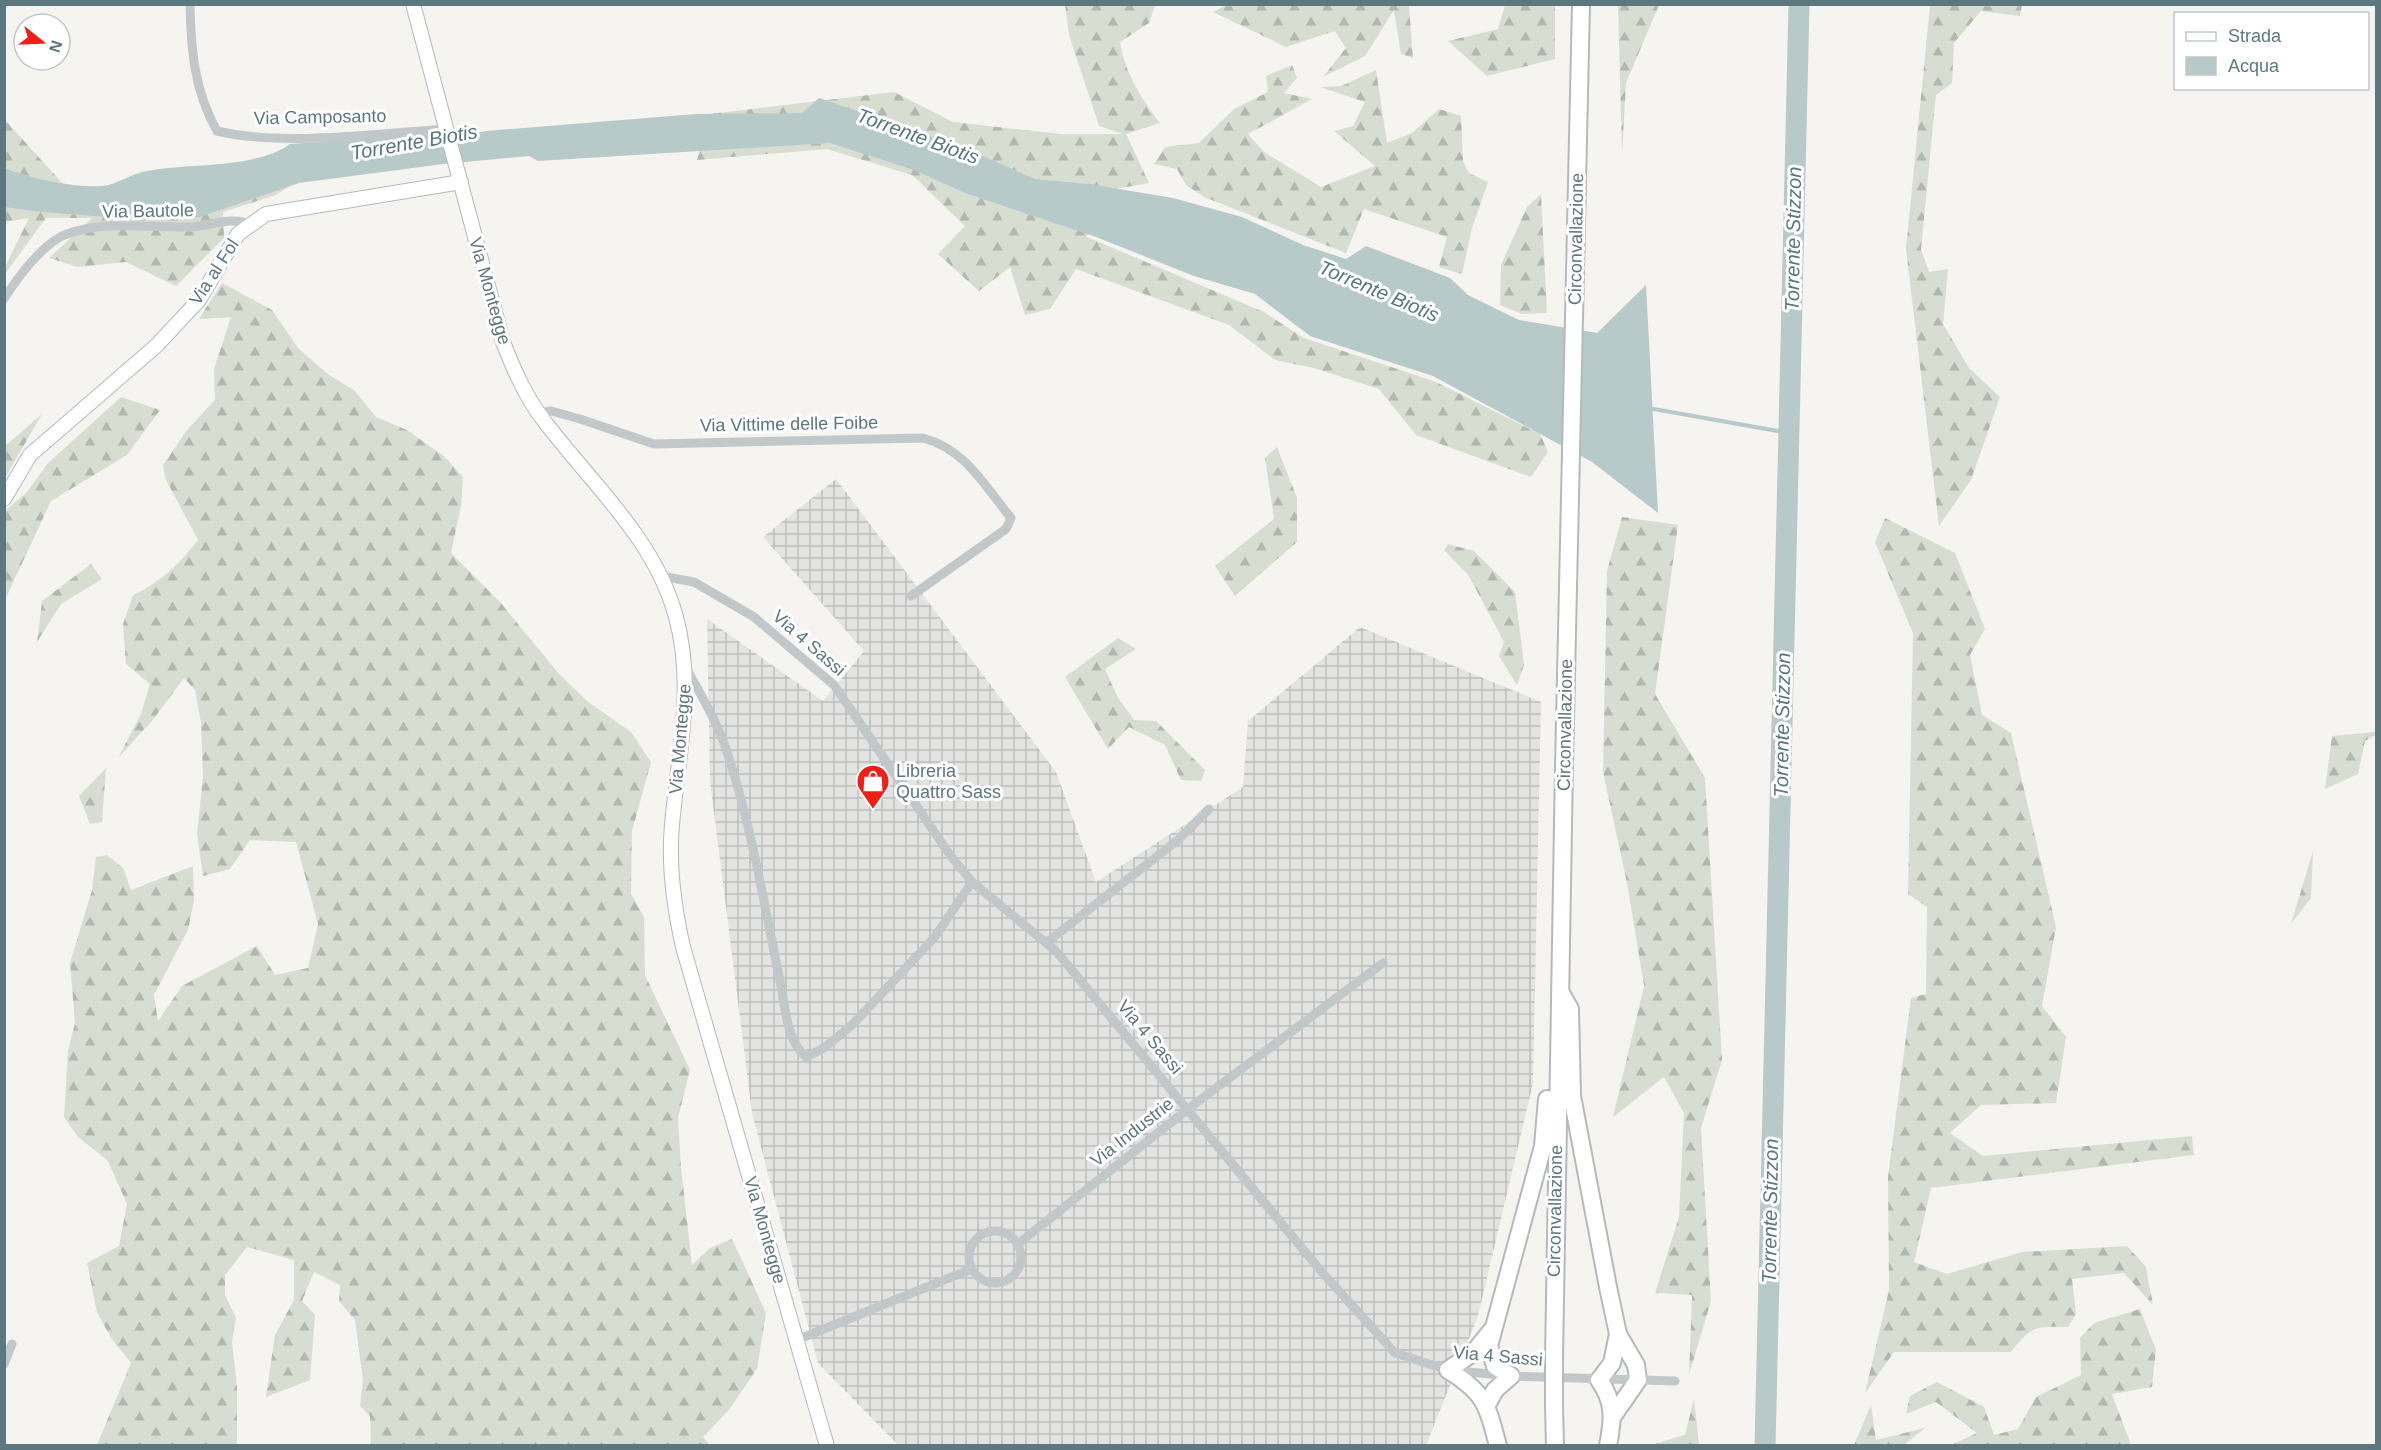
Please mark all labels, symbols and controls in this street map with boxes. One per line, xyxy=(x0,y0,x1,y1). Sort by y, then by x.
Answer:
north arrow xyxy=(12,12,72,72)
legend xyxy=(2174,12,2369,90)
text: Strada xyxy=(2228,26,2282,46)
text: N xyxy=(46,38,66,55)
text: Acqua xyxy=(2228,56,2280,76)
water label: Torrente Biotis xyxy=(854,104,982,168)
street label: Via Camposanto xyxy=(253,106,387,128)
water label: Torrente Biotis xyxy=(349,120,479,164)
water label: Torrente Stizzon xyxy=(1781,166,1805,312)
street label: Circonvallazione xyxy=(1565,173,1587,305)
street label: Via Bautole xyxy=(102,200,194,222)
street label: Via al Fol xyxy=(185,235,243,309)
street label: Via Montegge xyxy=(465,235,515,347)
water label: Torrente Biotis xyxy=(1316,256,1442,326)
street label: Via Vittime delle Foibe xyxy=(700,412,878,436)
street label: Via 4 Sassi xyxy=(769,606,849,680)
water label: Torrente Stizzon xyxy=(1770,652,1794,798)
street label: Circonvallazione xyxy=(1554,659,1576,791)
street label: Via Montegge xyxy=(665,683,695,795)
place label: Libreria Quattro Sass xyxy=(896,761,1001,802)
shop icon: Libreria Quattro Sass xyxy=(855,763,891,810)
street label: Via 4 Sassi xyxy=(1114,996,1186,1078)
street label: Via Industrie xyxy=(1087,1093,1177,1171)
water label: Torrente Stizzon xyxy=(1758,1138,1782,1284)
street label: Circonvallazione xyxy=(1544,1145,1566,1277)
street label: Via Montegge xyxy=(740,1174,790,1286)
street label: Via 4 Sassi xyxy=(1452,1342,1544,1370)

